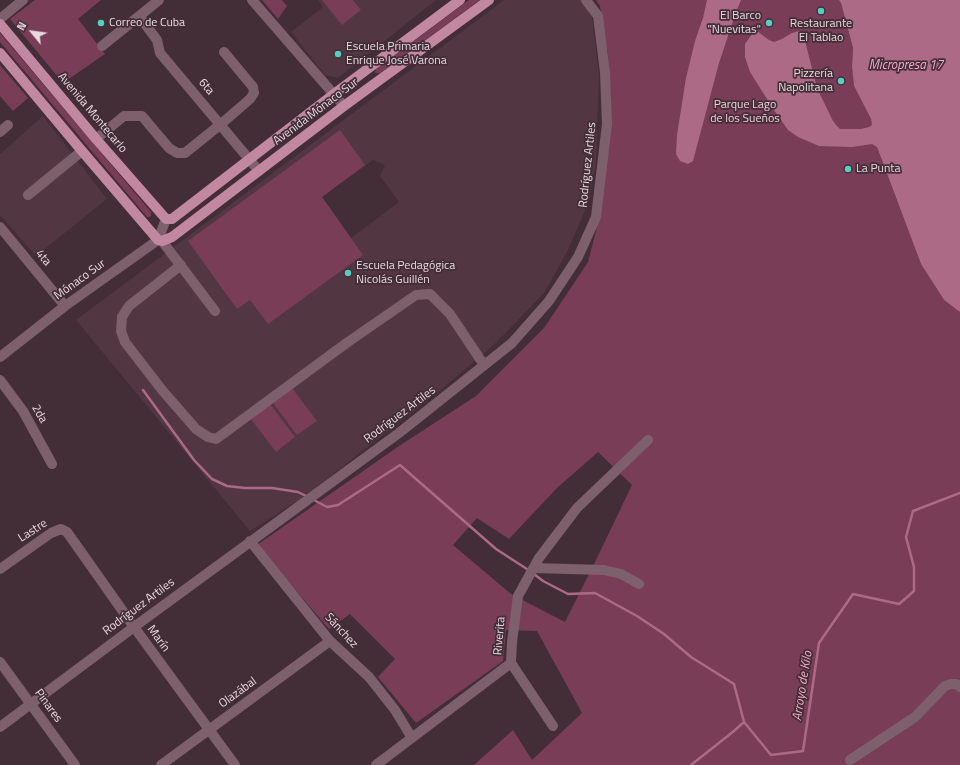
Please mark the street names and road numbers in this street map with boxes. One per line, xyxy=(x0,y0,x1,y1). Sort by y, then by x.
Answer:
street label: Avenida Montecarlo xyxy=(54,70,130,156)
street label: Avenida Mónaco Sur xyxy=(271,75,361,149)
street label: 6ta xyxy=(195,76,217,98)
street label: Rodríguez Artiles xyxy=(576,121,600,209)
street label: 4ta xyxy=(32,247,54,269)
street label: Mónaco Sur xyxy=(52,257,108,303)
street label: Rodríguez Artiles xyxy=(361,383,439,447)
street label: 2da xyxy=(28,402,50,426)
street label: Lastre xyxy=(16,516,50,546)
street label: Rodríguez Artiles xyxy=(100,575,178,639)
street label: Sánchez xyxy=(321,611,361,651)
street label: Riverita xyxy=(491,616,509,656)
street label: Marín xyxy=(144,623,172,655)
street label: Olazábal xyxy=(216,674,260,712)
street label: Pinares xyxy=(31,686,65,726)

